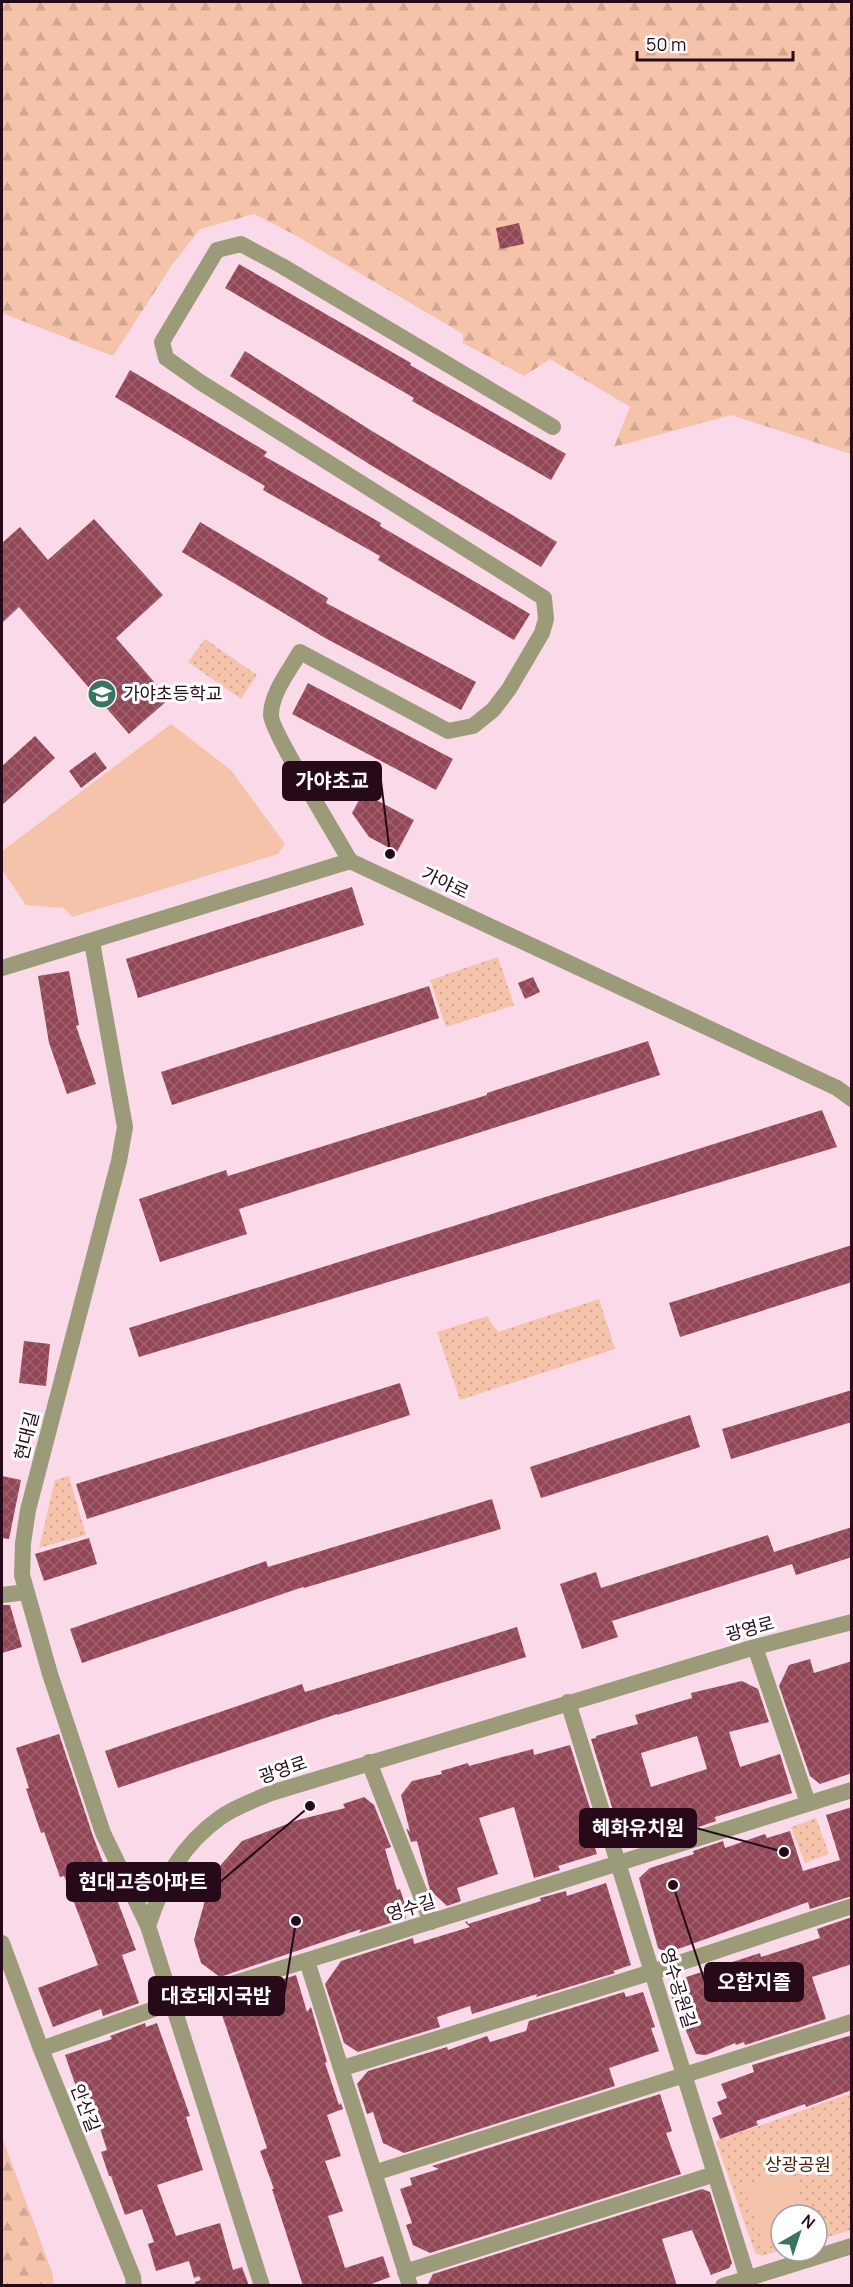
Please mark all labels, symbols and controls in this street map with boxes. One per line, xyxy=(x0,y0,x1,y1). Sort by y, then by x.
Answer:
scale bar xyxy=(637,24,793,62)
text: 50 m xyxy=(646,32,686,56)
school or university icon: 가야초등학교 xyxy=(86,678,118,710)
place label: 가야초등학교 xyxy=(123,681,222,705)
callout: 가야초교 xyxy=(283,762,381,800)
text: 가야초교 xyxy=(295,767,369,794)
street label: 가야로 xyxy=(418,861,473,903)
street label: 현대길 xyxy=(8,1409,44,1463)
street label: 광영로 xyxy=(723,1610,777,1646)
street label: 광영로 xyxy=(255,1750,310,1788)
callout: 혜화유치원 xyxy=(580,1809,696,1847)
text: 혜화유치원 xyxy=(592,1814,684,1841)
callout: 현대고층아파트 xyxy=(67,1863,220,1901)
text: 현대고층아파트 xyxy=(79,1868,207,1895)
street label: 영수길 xyxy=(383,1888,438,1926)
street label: 영수공원길 xyxy=(655,1945,703,2031)
callout: 오합지졸 xyxy=(705,1963,803,2001)
text: 오합지졸 xyxy=(717,1968,791,1995)
callout: 대호돼지국밥 xyxy=(149,1977,284,2015)
text: 대호돼지국밥 xyxy=(161,1982,272,2009)
street label: 안산길 xyxy=(66,2080,106,2135)
park label: 상광공원 xyxy=(765,2152,831,2176)
north arrow xyxy=(769,2203,829,2263)
text: N xyxy=(797,2209,820,2234)

